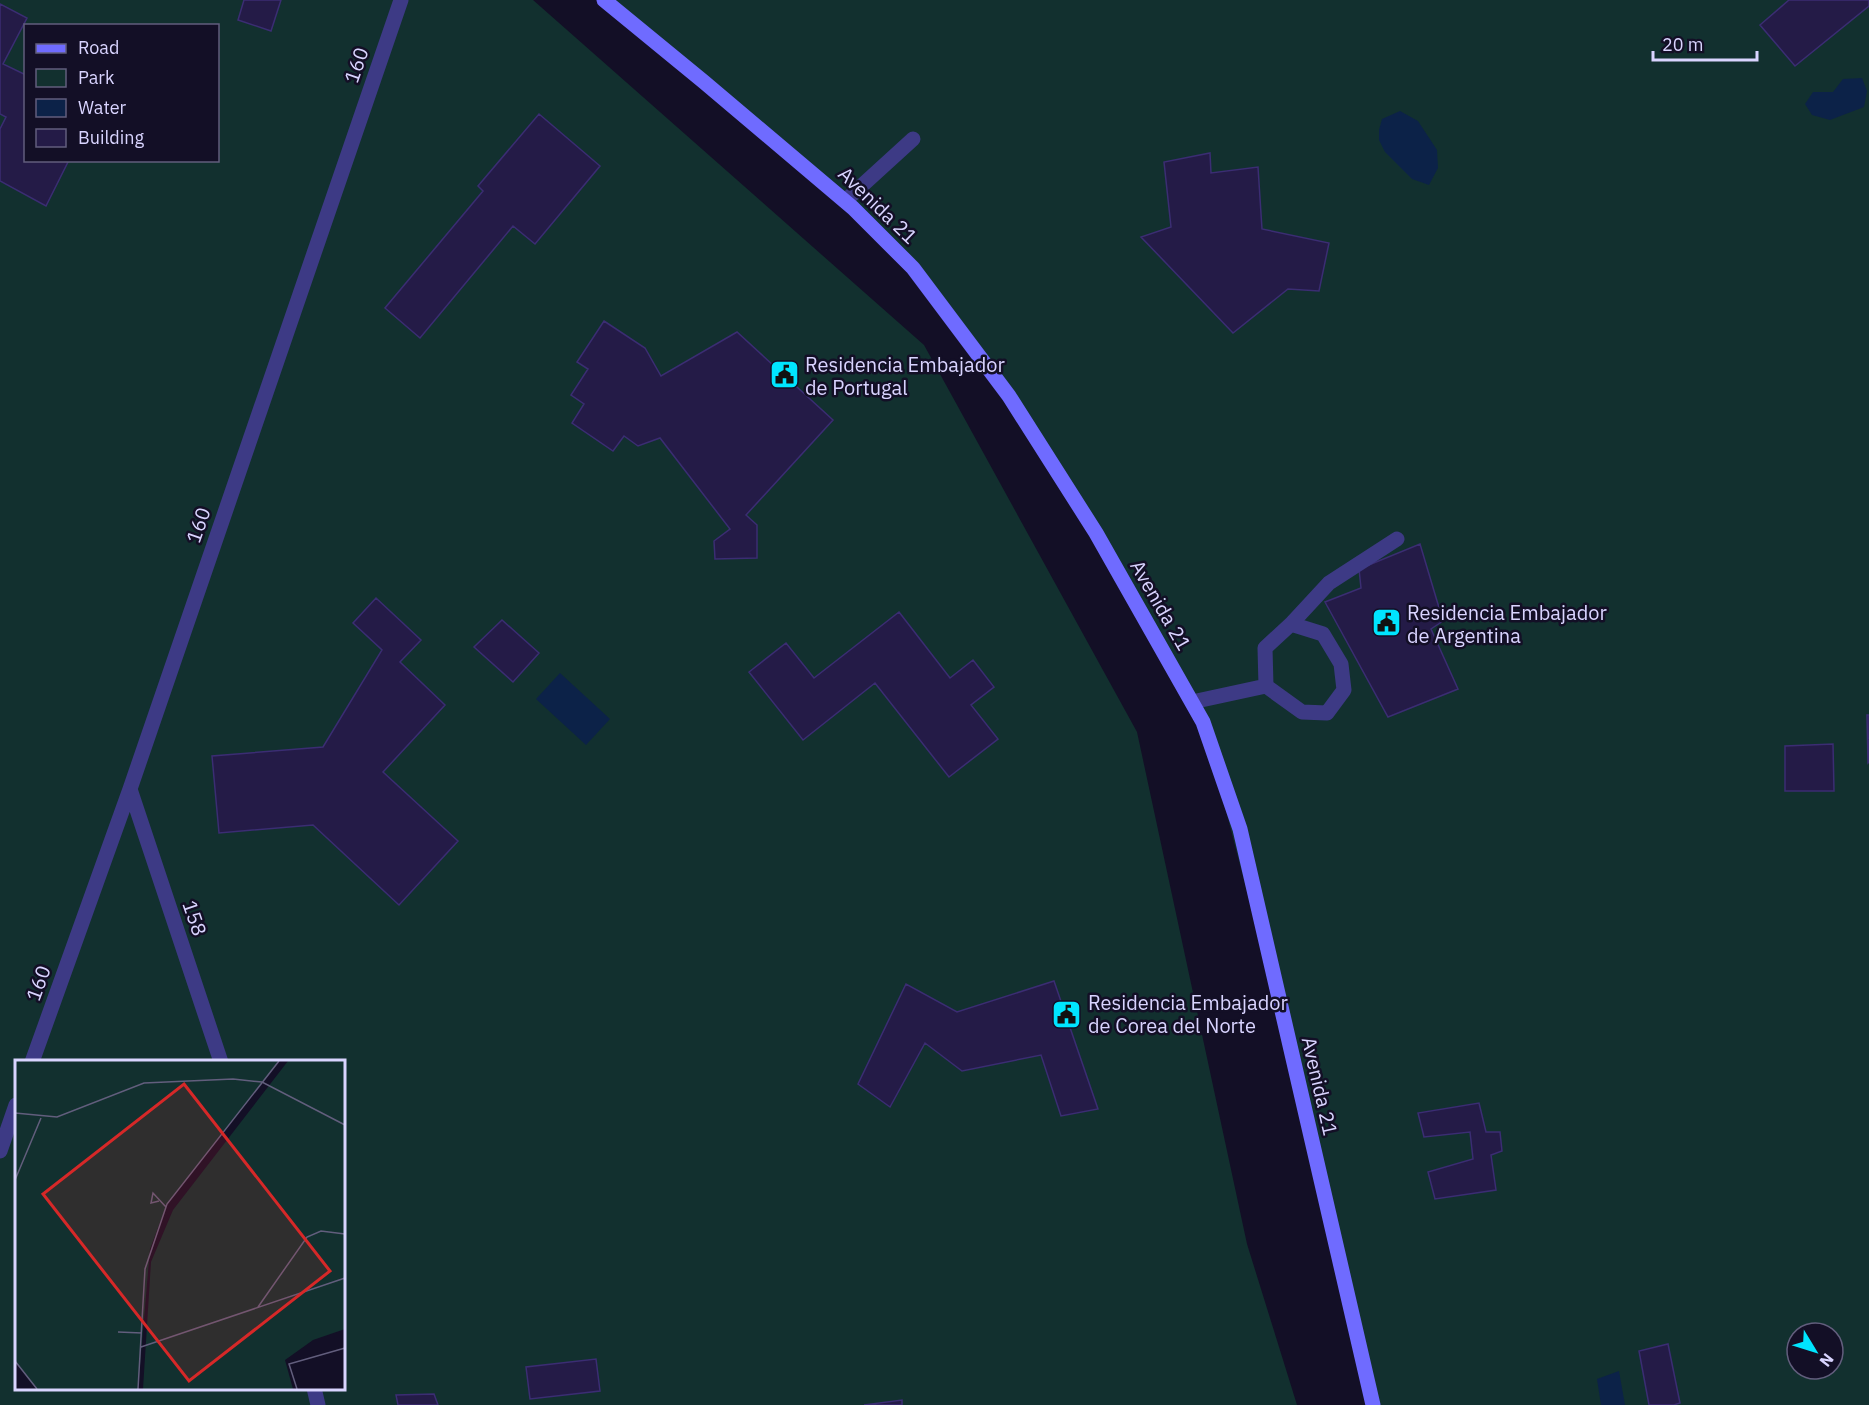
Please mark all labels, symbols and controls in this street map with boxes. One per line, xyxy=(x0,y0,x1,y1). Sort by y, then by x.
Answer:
legend xyxy=(24,24,219,162)
scale bar xyxy=(1653,24,1756,62)
text: 20 m xyxy=(1662,33,1704,56)
text: Road xyxy=(78,36,119,59)
street label: 160 xyxy=(337,44,375,86)
text: Park xyxy=(78,66,115,89)
text: Water xyxy=(78,96,127,119)
text: Building xyxy=(78,126,145,149)
street label: Avenida 21 xyxy=(832,160,924,250)
place label: Residencia Embajador de Portugal xyxy=(805,351,1005,401)
public building icon: Residencia Embajador de Portugal xyxy=(768,359,800,391)
street label: 160 xyxy=(179,504,217,546)
street label: Avenida 21 xyxy=(1124,555,1198,655)
place label: Residencia Embajador de Argentina xyxy=(1407,599,1607,649)
public building icon: Residencia Embajador de Argentina xyxy=(1370,607,1402,639)
street label: 158 xyxy=(176,897,214,939)
street label: 160 xyxy=(19,961,57,1005)
place label: Residencia Embajador de Corea del Norte xyxy=(1088,989,1288,1039)
public building icon: Residencia Embajador de Corea del Norte xyxy=(1051,998,1083,1030)
street label: Avenida 21 xyxy=(1296,1034,1344,1138)
inset map xyxy=(15,1060,345,1390)
north arrow xyxy=(1785,1321,1845,1381)
text: N xyxy=(1815,1350,1838,1371)

